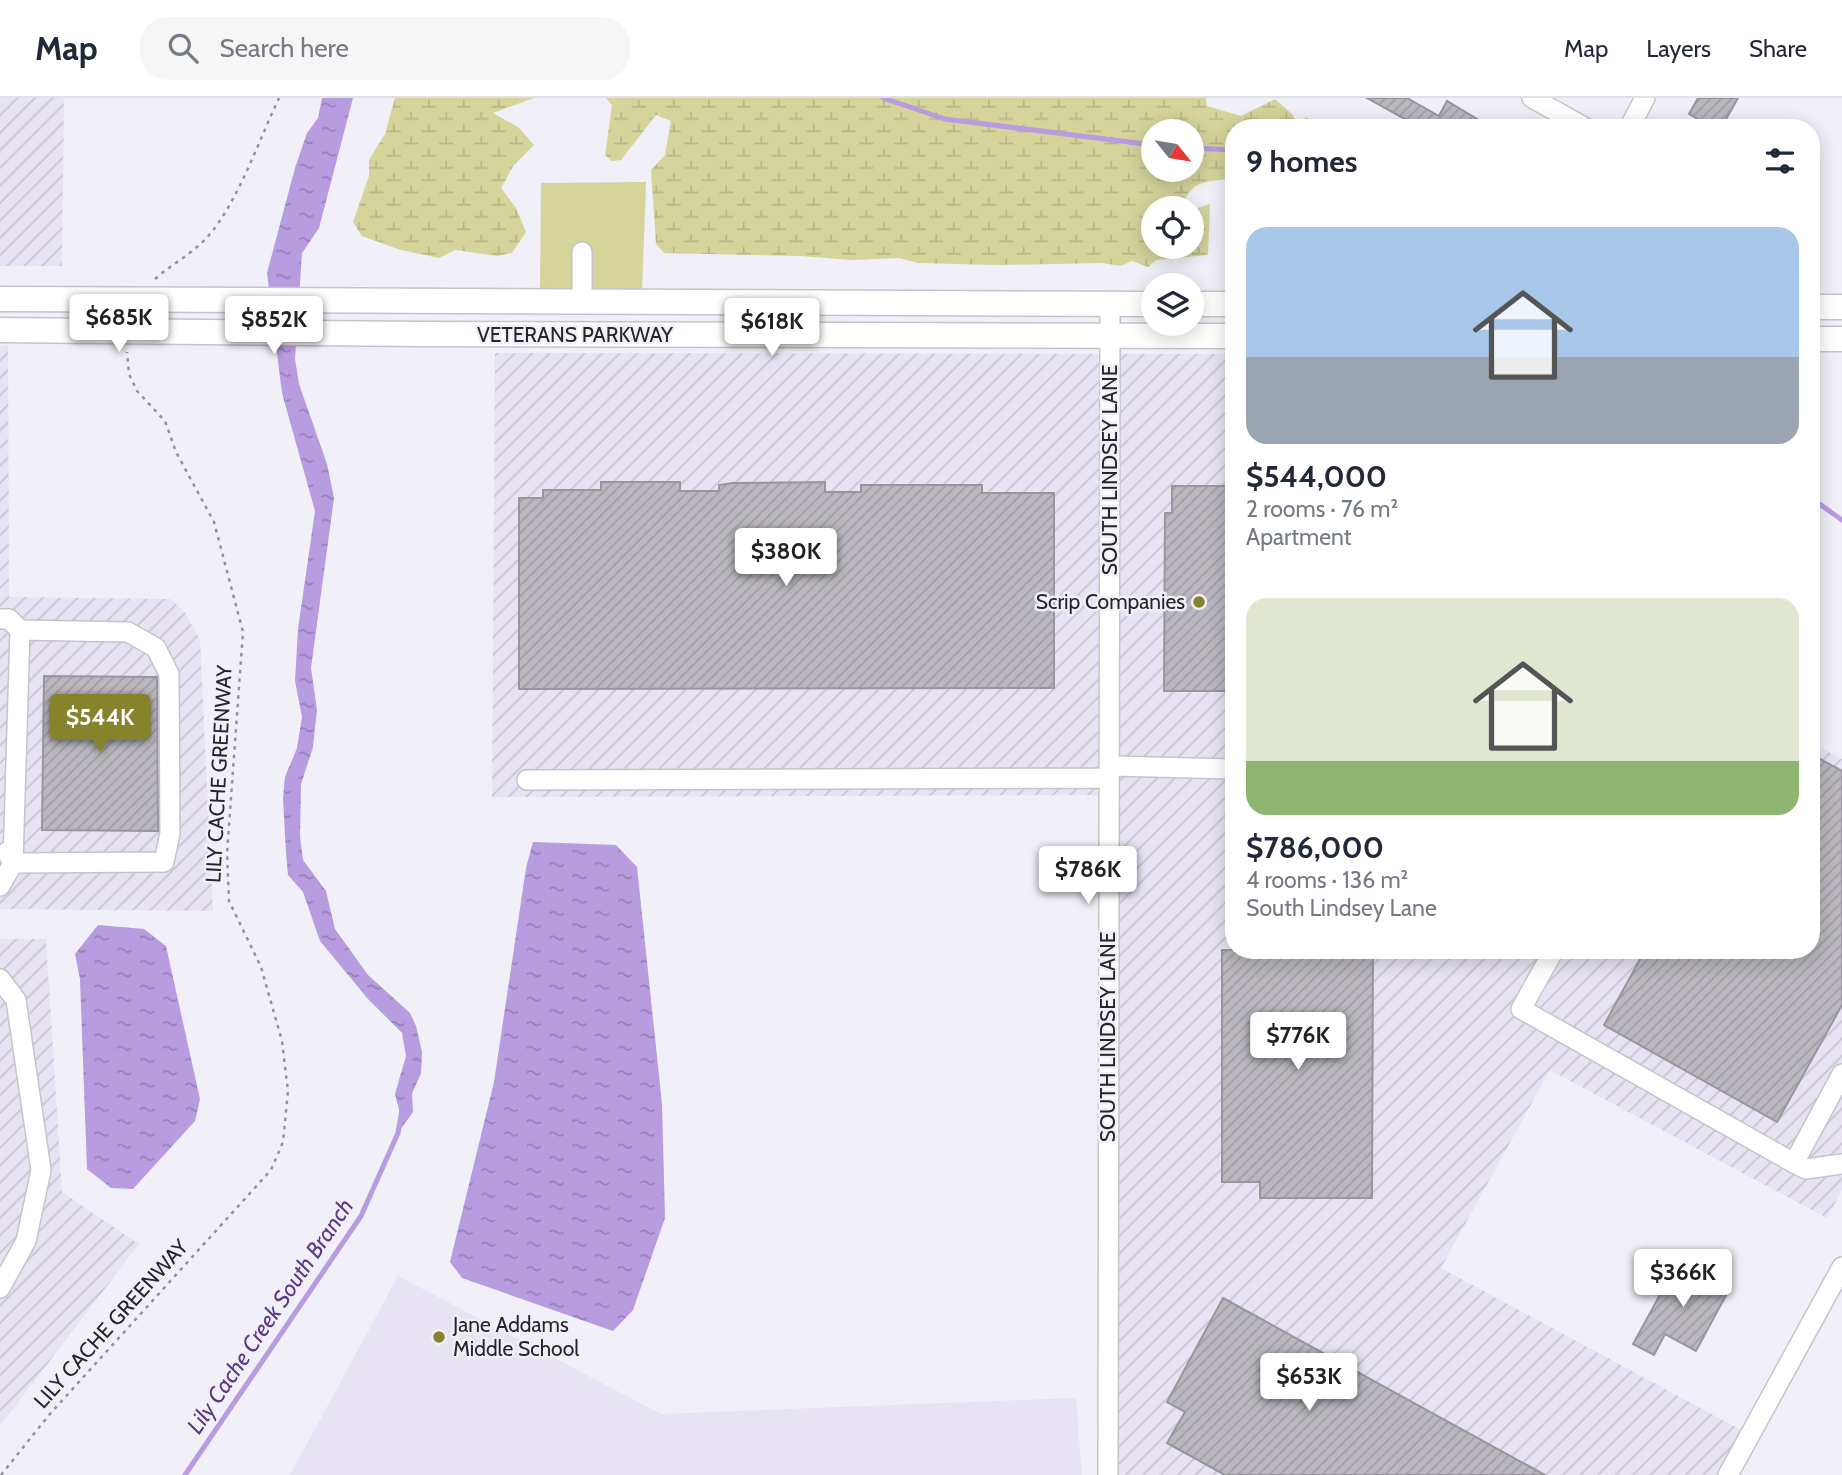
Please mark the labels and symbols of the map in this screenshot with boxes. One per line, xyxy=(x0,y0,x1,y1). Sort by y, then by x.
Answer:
north arrow xyxy=(1141,119,1204,182)
pin: $685K xyxy=(70,294,168,354)
pin: $852K xyxy=(225,296,323,356)
pin: $618K xyxy=(723,299,821,358)
street label: VETERANS PARKWAY xyxy=(477,322,674,347)
street label: SOUTH LINDSEY LANE xyxy=(1097,365,1122,575)
pin: $380K xyxy=(737,528,835,588)
place label: Scrip Companies xyxy=(1036,589,1185,614)
marker: Scrip Companies xyxy=(1191,594,1207,610)
street label: LILY CACHE GREENWAY xyxy=(200,663,237,884)
pin: $544K xyxy=(51,694,149,754)
pin: $786K xyxy=(1039,846,1137,906)
street label: SOUTH LINDSEY LANE xyxy=(1095,932,1120,1142)
pin: $776K xyxy=(1249,1012,1347,1072)
water label: Lily Cache Creek South Branch xyxy=(181,1193,359,1439)
street label: LILY CACHE GREENWAY xyxy=(28,1233,194,1413)
pin: $366K xyxy=(1634,1250,1732,1309)
place label: Jane Addams Middle School xyxy=(452,1312,579,1361)
marker: Jane Addams Middle School xyxy=(431,1329,447,1345)
pin: $653K xyxy=(1260,1354,1358,1413)

